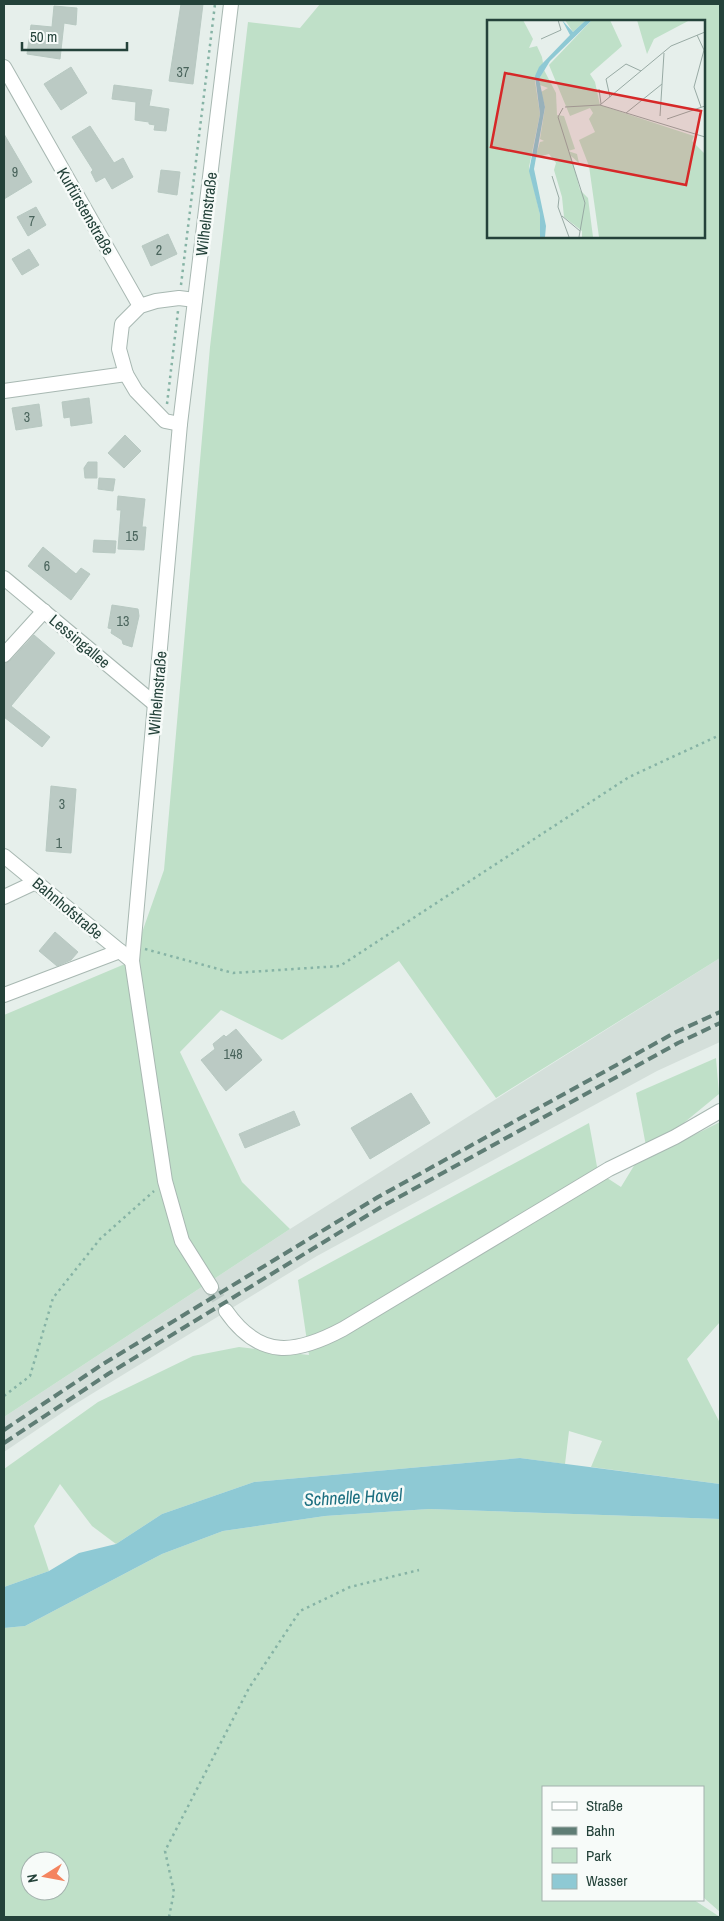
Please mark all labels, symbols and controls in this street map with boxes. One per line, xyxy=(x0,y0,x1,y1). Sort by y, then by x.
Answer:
scale bar xyxy=(22,20,128,52)
inset map xyxy=(487,20,704,238)
text: 50 m xyxy=(30,26,57,47)
house number: 37 xyxy=(177,63,189,81)
house number: 9 xyxy=(12,163,18,181)
street label: Kurfürstenstraße xyxy=(52,163,120,259)
street label: Wilhelmstraße xyxy=(190,171,222,257)
house number: 7 xyxy=(29,212,35,230)
house number: 2 xyxy=(156,241,162,259)
house number: 3 xyxy=(24,408,30,426)
house number: 15 xyxy=(126,527,138,545)
house number: 6 xyxy=(44,557,50,575)
street label: Lessingallee xyxy=(45,609,115,673)
house number: 13 xyxy=(117,612,129,630)
street label: Wilhelmstraße xyxy=(142,650,172,736)
house number: 3 xyxy=(59,795,65,813)
house number: 1 xyxy=(56,834,63,852)
street label: Bahnhofstraße xyxy=(28,872,108,944)
house number: 148 xyxy=(223,1045,243,1063)
water label: Schnelle Havel xyxy=(303,1482,404,1512)
legend xyxy=(542,1786,704,1901)
text: Straße xyxy=(586,1795,623,1816)
text: Bahn xyxy=(586,1820,615,1841)
text: Park xyxy=(586,1845,612,1866)
north arrow xyxy=(20,1851,70,1901)
text: Wasser xyxy=(586,1870,627,1891)
text: N xyxy=(23,1873,42,1884)

